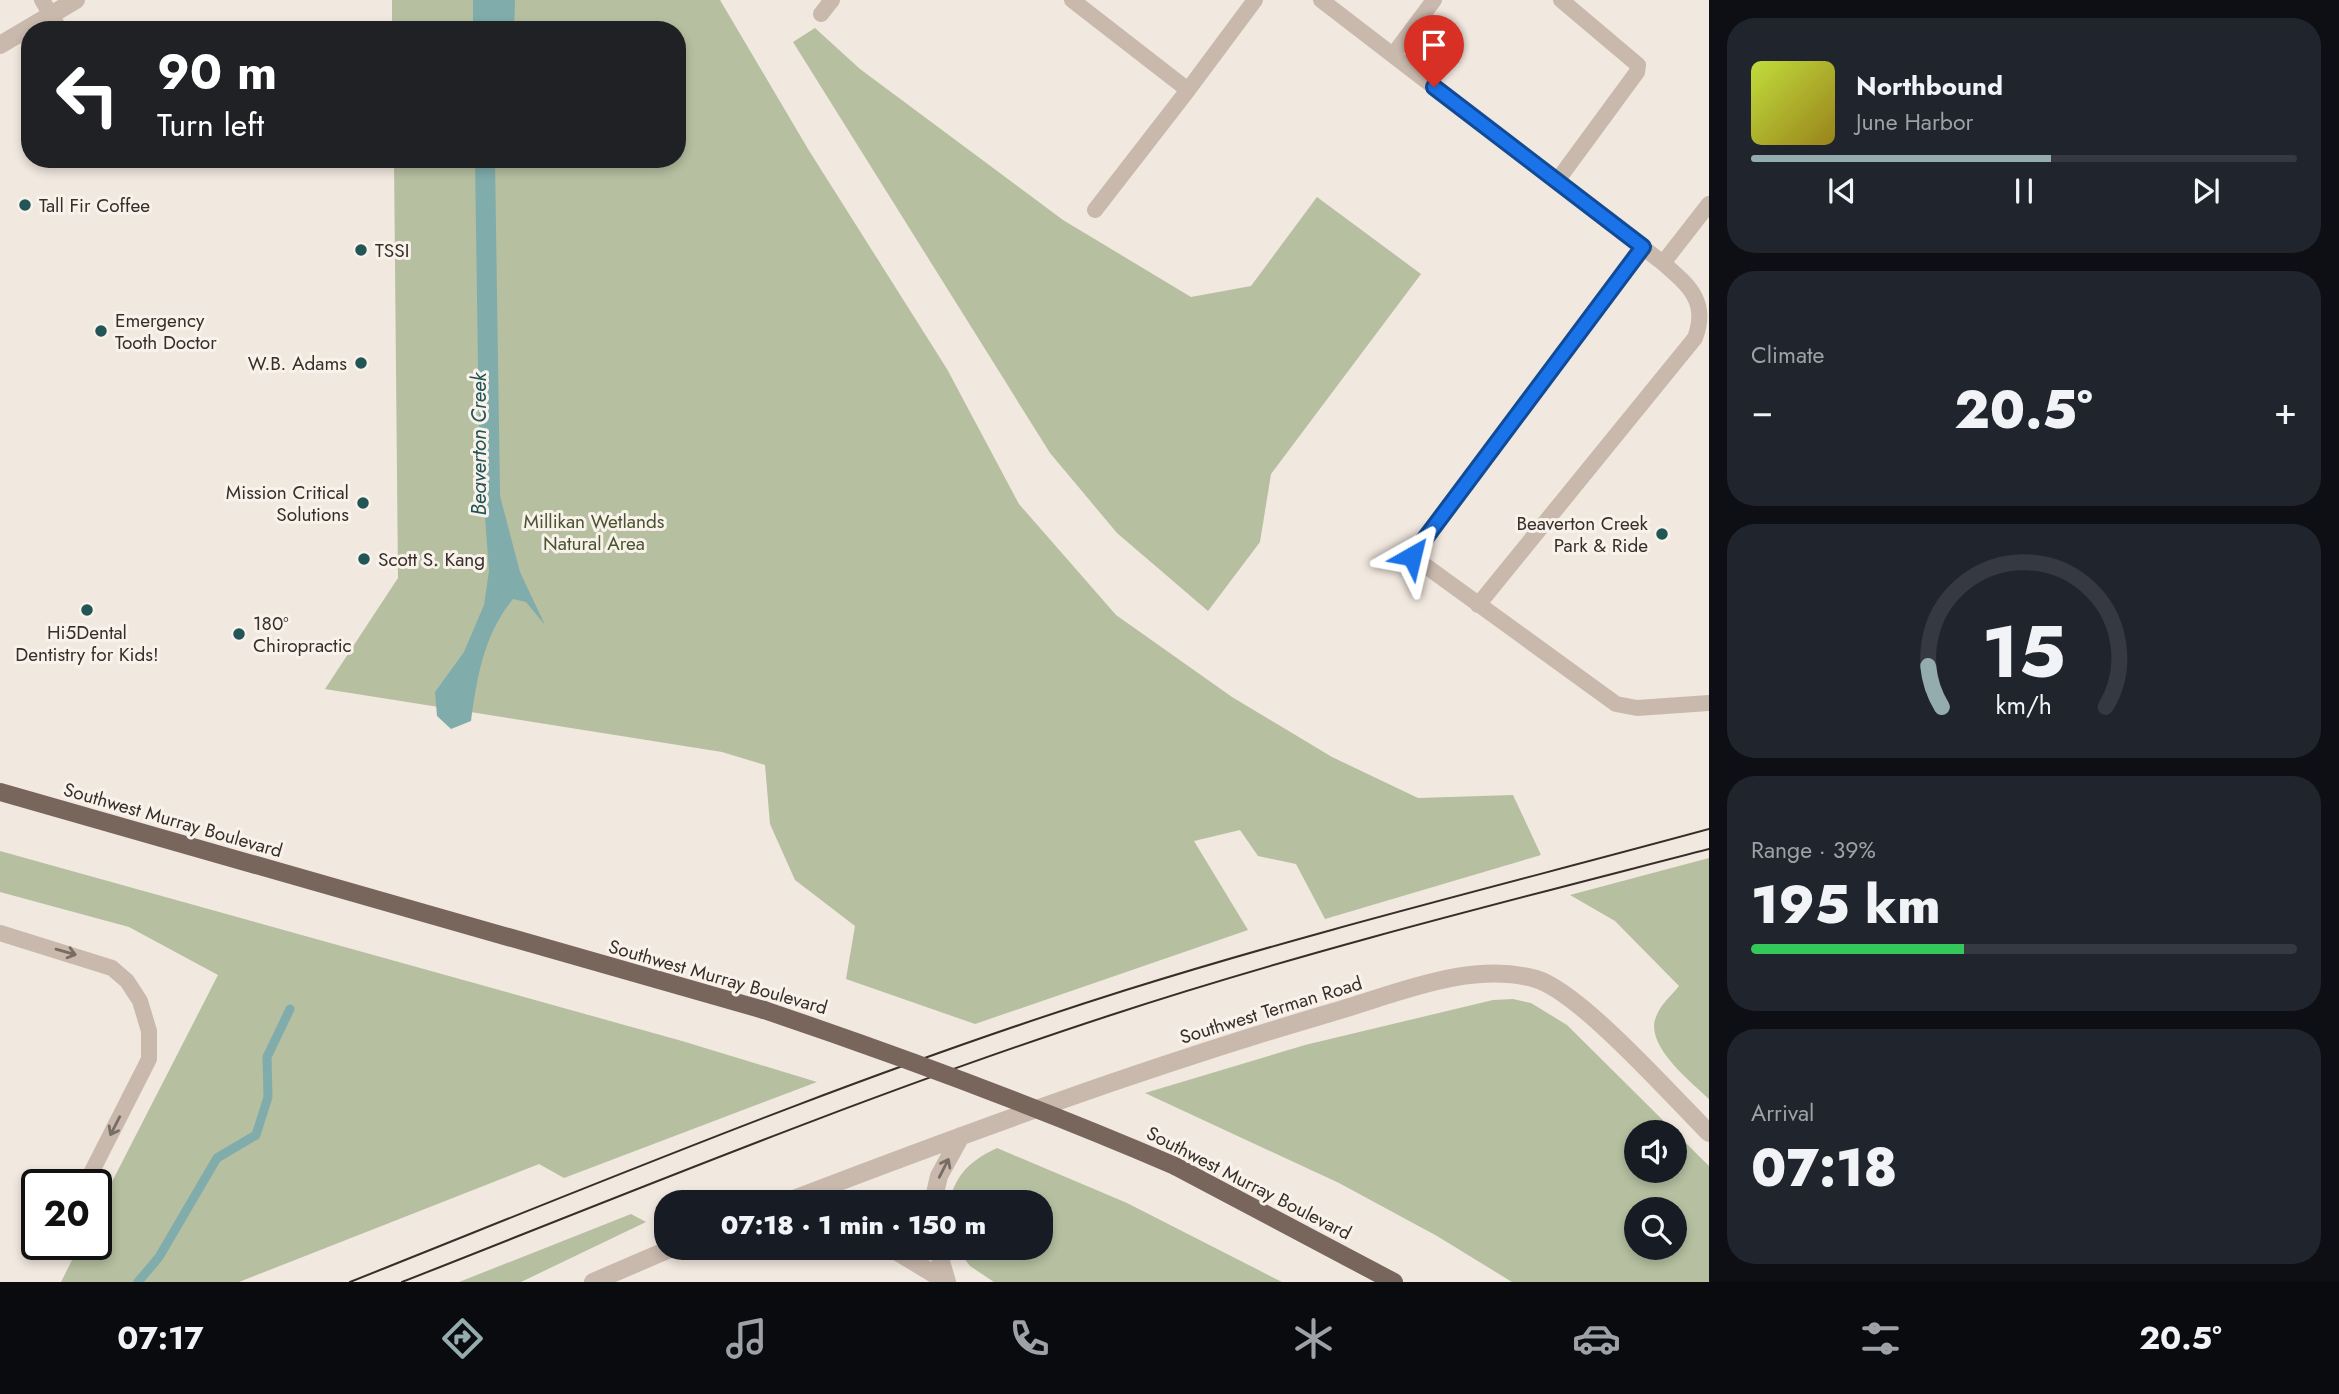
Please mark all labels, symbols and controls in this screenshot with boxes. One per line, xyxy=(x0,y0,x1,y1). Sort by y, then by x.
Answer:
pin xyxy=(1404,15,1464,87)
icon: arrive xyxy=(1415,26,1453,64)
text: 90 m xyxy=(157,37,277,107)
icon: left xyxy=(42,49,133,140)
text: Northbound xyxy=(1856,67,2003,105)
text: Turn left xyxy=(157,102,264,148)
text: June Harbor xyxy=(1856,105,1973,139)
icon: previous xyxy=(1823,172,1861,210)
icon: pause xyxy=(2005,172,2043,210)
icon: next xyxy=(2187,172,2225,210)
place label: Tall Fir Coffee xyxy=(39,192,150,219)
marker: Tall Fir Coffee xyxy=(17,197,33,213)
place label: TSSI xyxy=(375,237,409,264)
marker: TSSI xyxy=(353,242,369,258)
place label: Emergency Tooth Doctor xyxy=(115,307,217,356)
marker: Emergency Tooth Doctor xyxy=(93,323,109,339)
text: Climate xyxy=(1751,338,1824,372)
place label: W.B. Adams xyxy=(248,350,347,377)
marker: W.B. Adams xyxy=(353,355,369,371)
water label: Beaverton Creek xyxy=(464,371,494,516)
text: 20.5° xyxy=(1954,372,2093,448)
text: − xyxy=(1751,383,1773,438)
text: + xyxy=(2274,383,2297,438)
place label: Mission Critical Solutions xyxy=(226,479,349,528)
marker: Mission Critical Solutions xyxy=(355,495,371,511)
park label: Millikan Wetlands Natural Area xyxy=(524,508,665,557)
place label: Beaverton Creek Park & Ride xyxy=(1516,510,1649,559)
position arrow xyxy=(1375,519,1449,593)
marker: Beaverton Creek Park & Ride xyxy=(1654,526,1670,542)
place label: Scott S. Kang xyxy=(378,546,485,573)
marker: Scott S. Kang xyxy=(356,551,372,567)
text: 15 xyxy=(1982,599,2066,704)
marker: Hi5Dental Dentistry for Kids! xyxy=(79,602,95,618)
place label: 180º Chiropractic xyxy=(253,610,352,659)
place label: Hi5Dental Dentistry for Kids! xyxy=(15,619,159,668)
marker: 180º Chiropractic xyxy=(231,626,247,642)
text: km/h xyxy=(1996,687,2052,723)
street label: Southwest Murray Boulevard xyxy=(60,776,286,864)
text: Range · 39% xyxy=(1751,833,1876,867)
text: 195 km xyxy=(1751,867,1940,943)
street label: Southwest Murray Boulevard xyxy=(605,933,831,1021)
one-way arrow xyxy=(54,946,76,959)
street label: Southwest Terman Road xyxy=(1176,969,1366,1051)
text: Arrival xyxy=(1751,1096,1814,1130)
one-way arrow xyxy=(107,1115,121,1136)
street label: Southwest Murray Boulevard xyxy=(1142,1120,1356,1246)
map controls xyxy=(1624,1120,1687,1260)
button: sound xyxy=(1624,1120,1687,1183)
text: 07:18 xyxy=(1751,1130,1897,1206)
one-way arrow xyxy=(938,1158,951,1179)
speed limit sign: 20 xyxy=(21,1169,112,1260)
button: search xyxy=(1624,1197,1687,1260)
text: 07:18 · 1 min · 150 m xyxy=(721,1206,986,1244)
icon: directions xyxy=(438,1314,487,1363)
icon: music xyxy=(722,1314,771,1363)
icon: phone xyxy=(1005,1314,1054,1363)
icon: climate xyxy=(1289,1314,1338,1363)
icon: car xyxy=(1572,1314,1621,1363)
icon: filters xyxy=(1856,1314,1905,1363)
text: 07:17 xyxy=(117,1315,204,1361)
text: 20.5° xyxy=(2139,1315,2222,1361)

